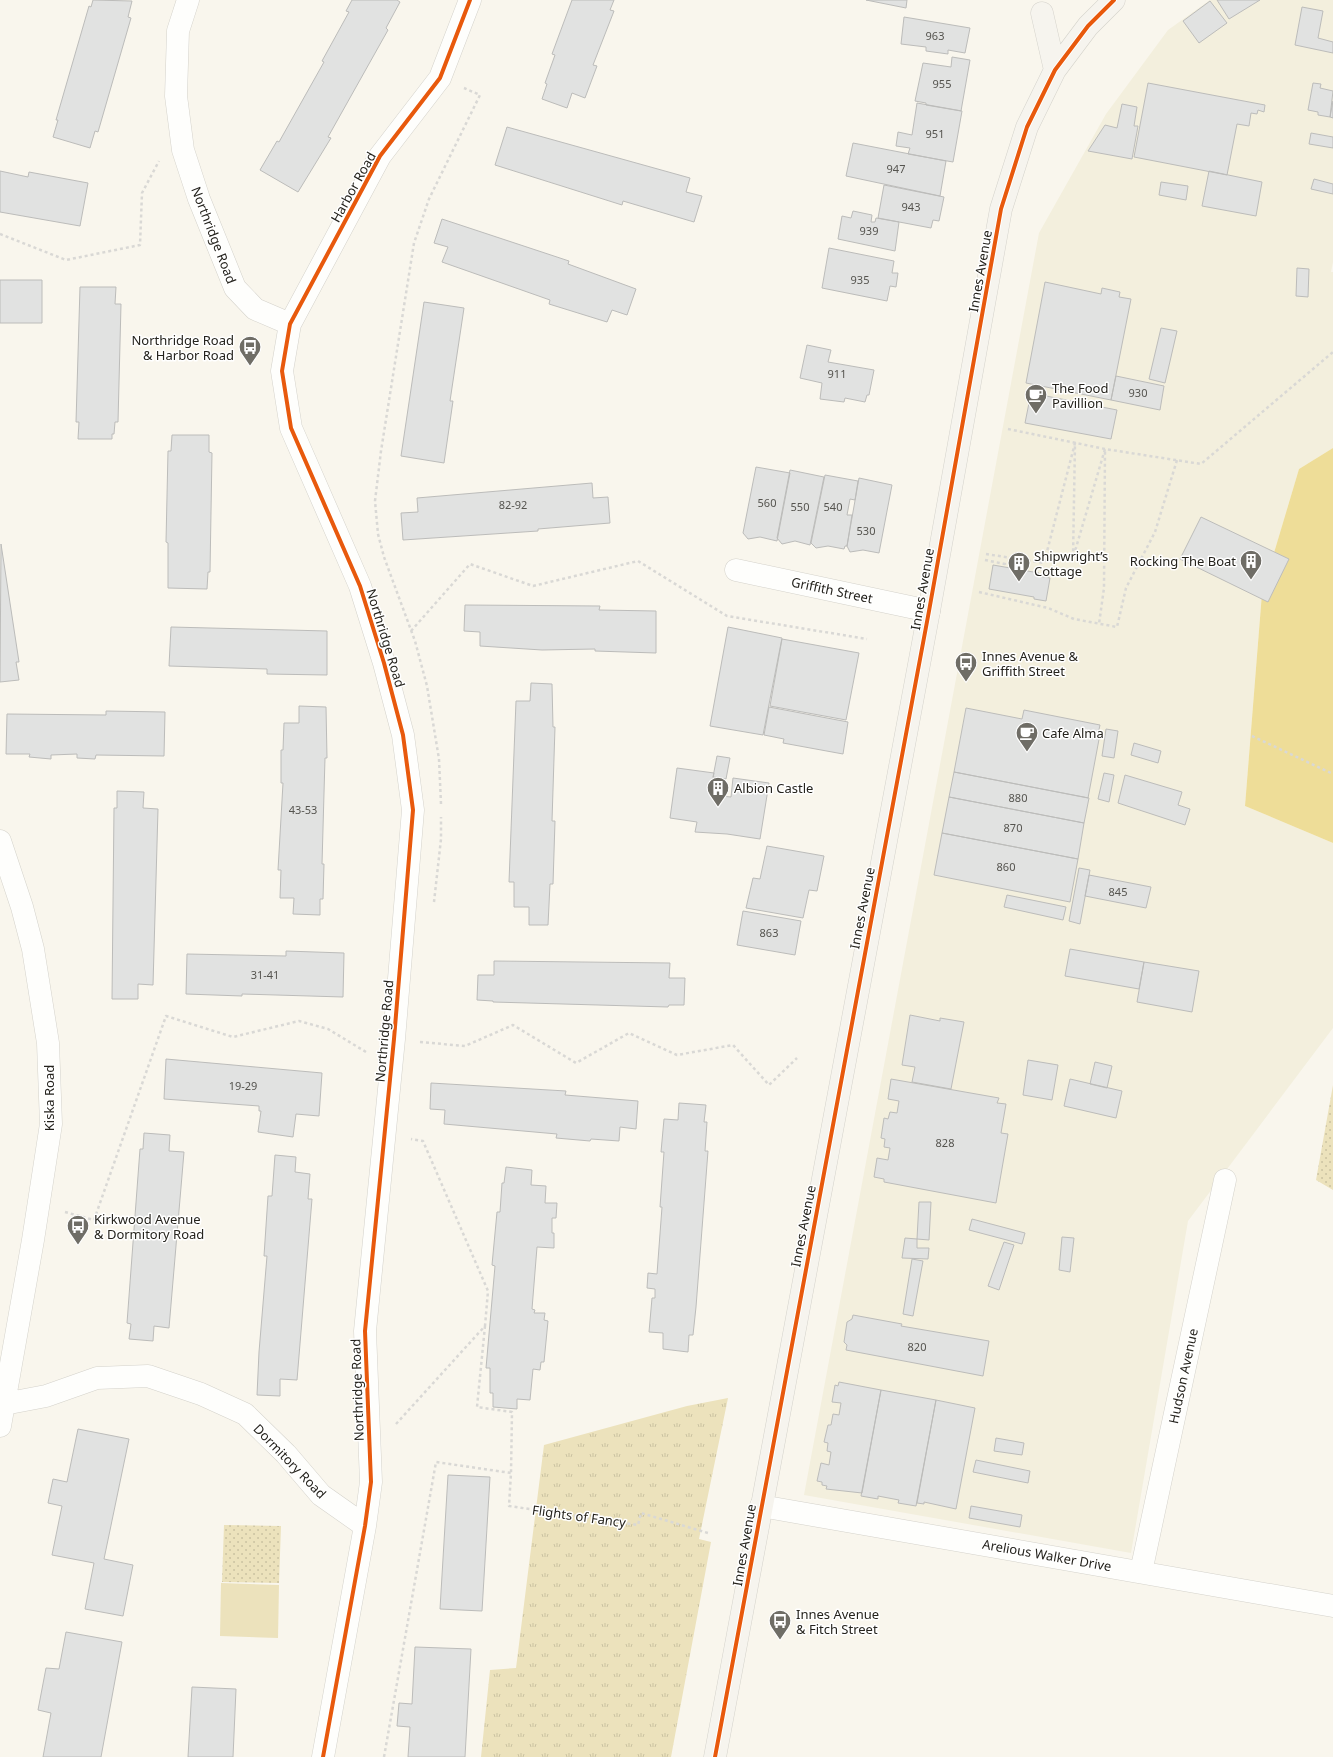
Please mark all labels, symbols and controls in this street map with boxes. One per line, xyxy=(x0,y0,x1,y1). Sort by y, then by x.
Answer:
house number: 963 xyxy=(926,28,944,43)
house number: 955 xyxy=(933,76,951,91)
house number: 951 xyxy=(926,126,944,141)
street label: Harbor Road xyxy=(326,148,380,226)
house number: 947 xyxy=(887,161,905,176)
street label: Northridge Road xyxy=(187,184,241,286)
house number: 943 xyxy=(902,199,920,214)
house number: 939 xyxy=(860,223,878,238)
street label: Innes Avenue xyxy=(964,229,996,313)
house number: 935 xyxy=(851,272,869,287)
place label: Northridge Road & Harbor Road xyxy=(131,331,234,364)
bus stop icon: Northridge Road & Harbor Road xyxy=(237,334,263,367)
house number: 911 xyxy=(828,366,846,381)
place label: The Food Pavillion xyxy=(1052,379,1108,412)
cafe icon: The Food Pavillion xyxy=(1023,382,1049,415)
house number: 930 xyxy=(1129,385,1147,400)
house number: 560 xyxy=(758,495,776,510)
house number: 82-92 xyxy=(499,497,527,512)
house number: 550 xyxy=(791,499,809,514)
house number: 540 xyxy=(824,499,842,514)
house number: 530 xyxy=(857,523,875,538)
street label: Innes Avenue xyxy=(906,547,938,631)
place label: Shipwright’s Cottage xyxy=(1034,547,1108,580)
building icon: Rocking The Boat xyxy=(1238,548,1264,581)
building icon: Shipwright’s Cottage xyxy=(1006,550,1032,583)
place label: Rocking The Boat xyxy=(1130,552,1236,570)
street label: Griffith Street xyxy=(790,573,875,607)
street label: Northridge Road xyxy=(362,586,410,690)
place label: Innes Avenue & Griffith Street xyxy=(982,647,1078,680)
bus stop icon: Innes Avenue & Griffith Street xyxy=(953,650,979,683)
cafe icon: Cafe Alma xyxy=(1014,720,1040,753)
place label: Cafe Alma xyxy=(1042,724,1104,742)
building icon: Albion Castle xyxy=(705,775,731,808)
place label: Albion Castle xyxy=(734,779,813,797)
house number: 880 xyxy=(1009,790,1027,805)
house number: 43-53 xyxy=(289,802,317,817)
house number: 870 xyxy=(1004,820,1022,835)
house number: 860 xyxy=(997,859,1015,874)
street label: Innes Avenue xyxy=(845,866,879,950)
house number: 845 xyxy=(1109,884,1127,899)
house number: 863 xyxy=(760,925,778,940)
house number: 31-41 xyxy=(251,967,279,982)
street label: Northridge Road xyxy=(371,979,397,1083)
street label: Kiska Road xyxy=(40,1065,58,1131)
house number: 19-29 xyxy=(229,1078,257,1093)
house number: 828 xyxy=(936,1135,954,1150)
street label: Innes Avenue xyxy=(786,1184,820,1268)
place label: Kirkwood Avenue & Dormitory Road xyxy=(94,1210,204,1243)
bus stop icon: Kirkwood Avenue & Dormitory Road xyxy=(65,1213,91,1246)
street label: Hudson Avenue xyxy=(1164,1327,1202,1425)
street label: Northridge Road xyxy=(346,1338,368,1442)
house number: 820 xyxy=(908,1339,926,1354)
street label: Dormitory Road xyxy=(250,1420,330,1502)
street label: Flights of Fancy xyxy=(531,1501,627,1532)
street label: Innes Avenue xyxy=(728,1503,760,1587)
street label: Arelious Walker Drive xyxy=(981,1535,1113,1575)
place label: Innes Avenue & Fitch Street xyxy=(796,1605,879,1638)
bus stop icon: Innes Avenue & Fitch Street xyxy=(767,1608,793,1641)

